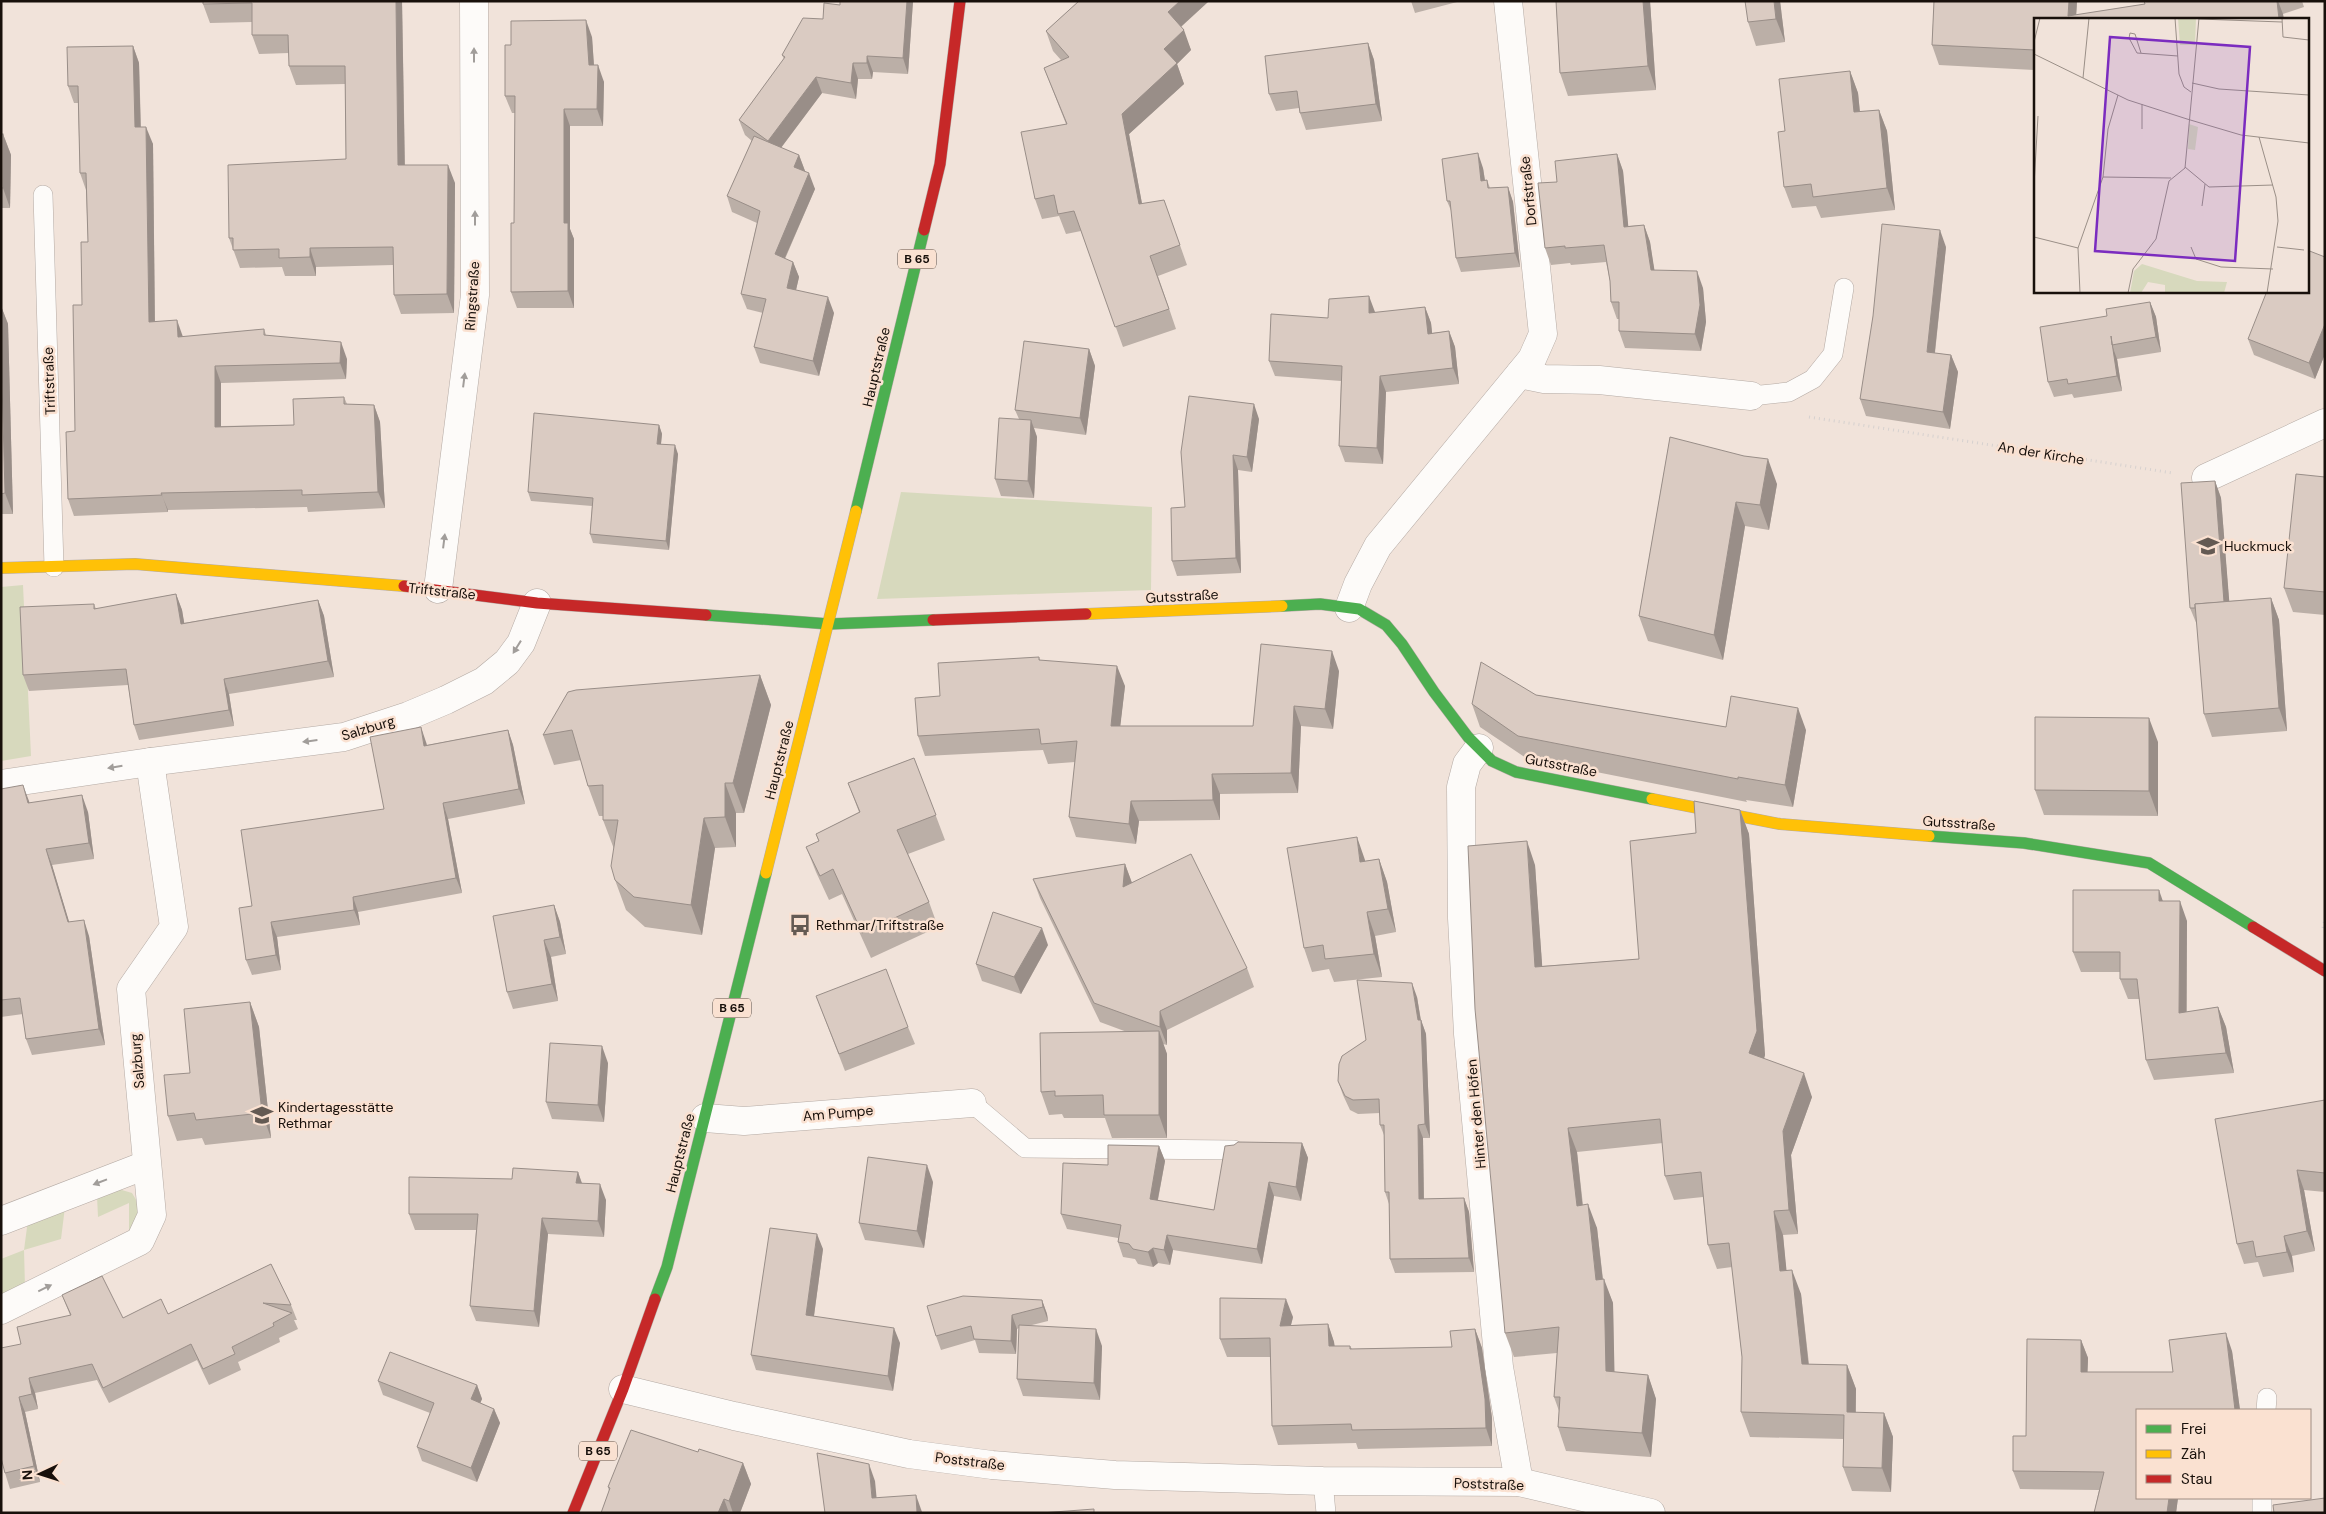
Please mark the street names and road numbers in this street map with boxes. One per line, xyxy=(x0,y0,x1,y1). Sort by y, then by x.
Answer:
street label: Dorfstraße xyxy=(1515,155,1541,227)
road number: B 65 xyxy=(898,250,936,268)
street label: Ringstraße xyxy=(461,261,483,331)
street label: Hauptstraße xyxy=(858,325,894,409)
street label: Triftstraße xyxy=(39,347,59,415)
street label: An der Kirche xyxy=(1997,437,2085,469)
street label: Triftstraße xyxy=(407,579,477,604)
street label: Gutsstraße xyxy=(1145,585,1219,607)
street label: Salzburg xyxy=(339,711,397,745)
street label: Hauptstraße xyxy=(760,718,798,802)
street label: Gutsstraße xyxy=(1523,749,1599,781)
street label: Gutsstraße xyxy=(1922,811,1996,835)
road number: B 65 xyxy=(713,998,751,1018)
street label: Salzburg xyxy=(126,1033,148,1089)
street label: Hinter den Höfen xyxy=(1462,1058,1490,1170)
street label: Am Pumpe xyxy=(802,1101,874,1125)
street label: Hauptstraße xyxy=(661,1111,699,1195)
road number: B 65 xyxy=(579,1442,617,1460)
street label: Poststraße xyxy=(934,1448,1006,1474)
street label: Poststraße xyxy=(1454,1474,1524,1494)

